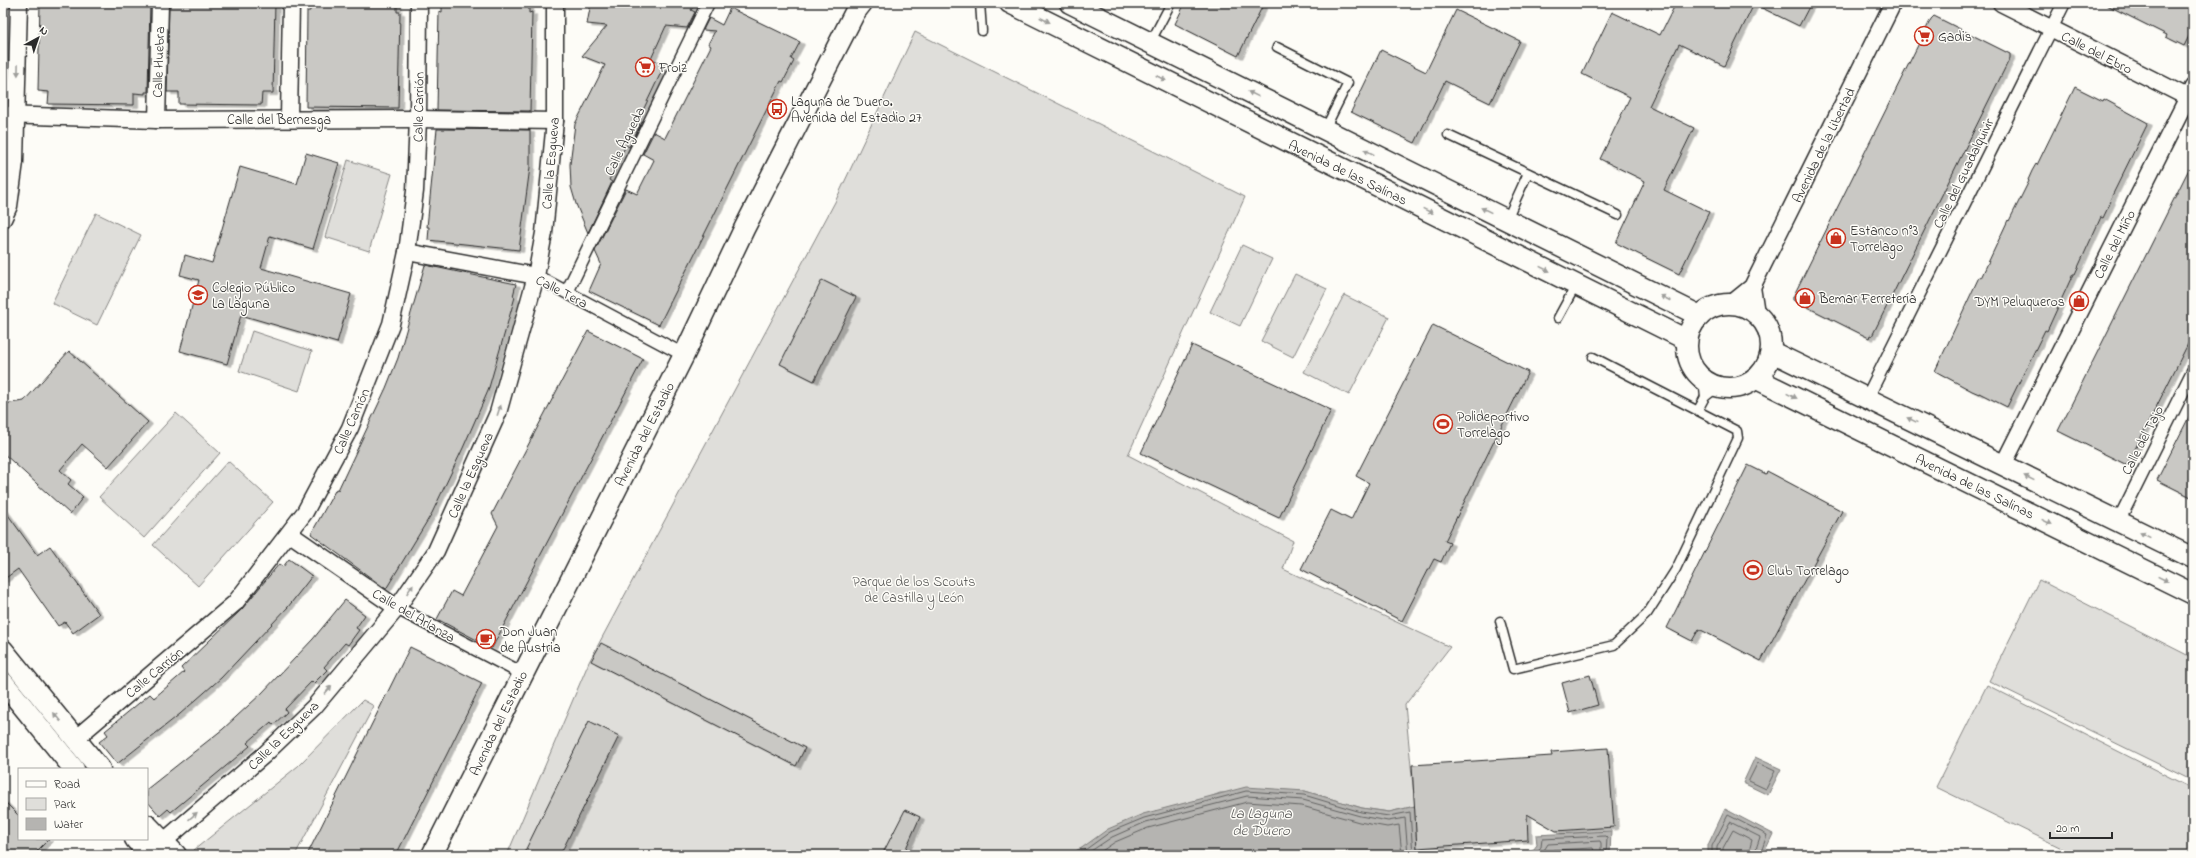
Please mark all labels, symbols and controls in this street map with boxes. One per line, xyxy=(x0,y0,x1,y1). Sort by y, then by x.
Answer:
one-way arrow xyxy=(1039,17,1051,24)
north arrow xyxy=(18,18,58,58)
text: N xyxy=(36,23,52,40)
supermarket icon: Gadis xyxy=(1913,25,1935,47)
street label: Calle Huebra xyxy=(148,26,171,98)
street label: Calle del Ebro xyxy=(2057,26,2135,80)
place label: Gadis xyxy=(1938,27,1972,48)
supermarket icon: Froiz xyxy=(634,56,656,78)
place label: Froiz xyxy=(658,58,687,79)
one-way arrow xyxy=(15,64,21,77)
street label: Calle Carrión xyxy=(408,72,431,142)
one-way arrow xyxy=(1156,75,1167,82)
street label: Avenida de la Libertad xyxy=(1787,84,1861,207)
one-way arrow xyxy=(1247,91,1258,97)
place label: Laguna de Duero. Avenida del Estadio 27 xyxy=(791,92,922,129)
bus stop icon: Laguna de Duero. Avenida del Estadio 27 xyxy=(766,98,788,120)
street label: Calle Águeda xyxy=(599,103,652,180)
street label: Calle del Bernesga xyxy=(227,110,331,132)
street label: Calle del Guadalquivir xyxy=(1929,114,2000,232)
street label: Calle la Esgueva xyxy=(537,116,567,210)
street label: Avenida de las Salinas xyxy=(1284,135,1410,211)
one-way arrow xyxy=(1363,148,1375,155)
one-way arrow xyxy=(1480,206,1491,213)
street label: Calle del Miño xyxy=(2089,207,2142,283)
one-way arrow xyxy=(1422,208,1434,214)
place label: Estanco n°3 Torrelago xyxy=(1850,221,1918,259)
shop icon: Estanco n°3 Torrelago xyxy=(1825,227,1847,249)
one-way arrow xyxy=(1539,266,1550,272)
street label: Calle Tera xyxy=(532,270,591,314)
place label: Colegio Público La Laguna xyxy=(212,278,295,316)
school or university icon: Colegio Público La Laguna xyxy=(187,284,209,306)
shop icon: Bemar Ferretería xyxy=(1794,287,1816,309)
place label: Bemar Ferretería xyxy=(1818,289,1917,310)
shop icon: DYM Peluqueros xyxy=(2068,290,2090,312)
place label: DYM Peluqueros xyxy=(1974,292,2065,313)
one-way arrow xyxy=(1659,295,1671,301)
street label: Avenida del Estadio xyxy=(610,379,681,491)
street label: Calle Carrión xyxy=(328,385,376,458)
one-way arrow xyxy=(1786,393,1798,399)
street label: Calle del Tajo xyxy=(2117,402,2170,479)
one-way arrow xyxy=(496,404,502,416)
place label: Polideportivo Torrelago xyxy=(1457,407,1529,445)
sports icon: Polideportivo Torrelago xyxy=(1432,413,1454,435)
one-way arrow xyxy=(1906,417,1918,423)
street label: Calle la Esgueva xyxy=(443,429,501,522)
street label: Avenida de las Salinas xyxy=(1911,449,2037,525)
one-way arrow xyxy=(2023,475,2034,481)
one-way arrow xyxy=(2041,519,2052,525)
one-way arrow xyxy=(2140,532,2151,538)
sports icon: Club Torrelago xyxy=(1742,559,1764,581)
place label: Club Torrelago xyxy=(1767,561,1849,583)
park label: Parque de los Scouts de Castilla y León xyxy=(853,572,975,610)
one-way arrow xyxy=(2157,576,2169,582)
one-way arrow xyxy=(406,583,414,594)
street label: Calle del Arlanza xyxy=(368,584,459,649)
place label: Don Juan de Austria xyxy=(499,622,560,659)
cafe icon: Don Juan de Austria xyxy=(475,628,497,650)
street label: Calle Carrión xyxy=(121,642,189,704)
street label: Avenida del Estadio xyxy=(465,668,534,780)
one-way arrow xyxy=(324,684,333,695)
street label: Calle la Esgueva xyxy=(244,696,325,776)
one-way arrow xyxy=(53,712,61,723)
legend xyxy=(18,768,148,840)
text: Road xyxy=(54,776,80,794)
text: Park xyxy=(54,796,76,814)
water label: La Laguna de Duero xyxy=(1230,803,1293,842)
one-way arrow xyxy=(187,812,198,821)
scale bar xyxy=(2050,814,2112,840)
text: Water xyxy=(54,816,83,834)
text: 20 m xyxy=(2056,820,2079,838)

